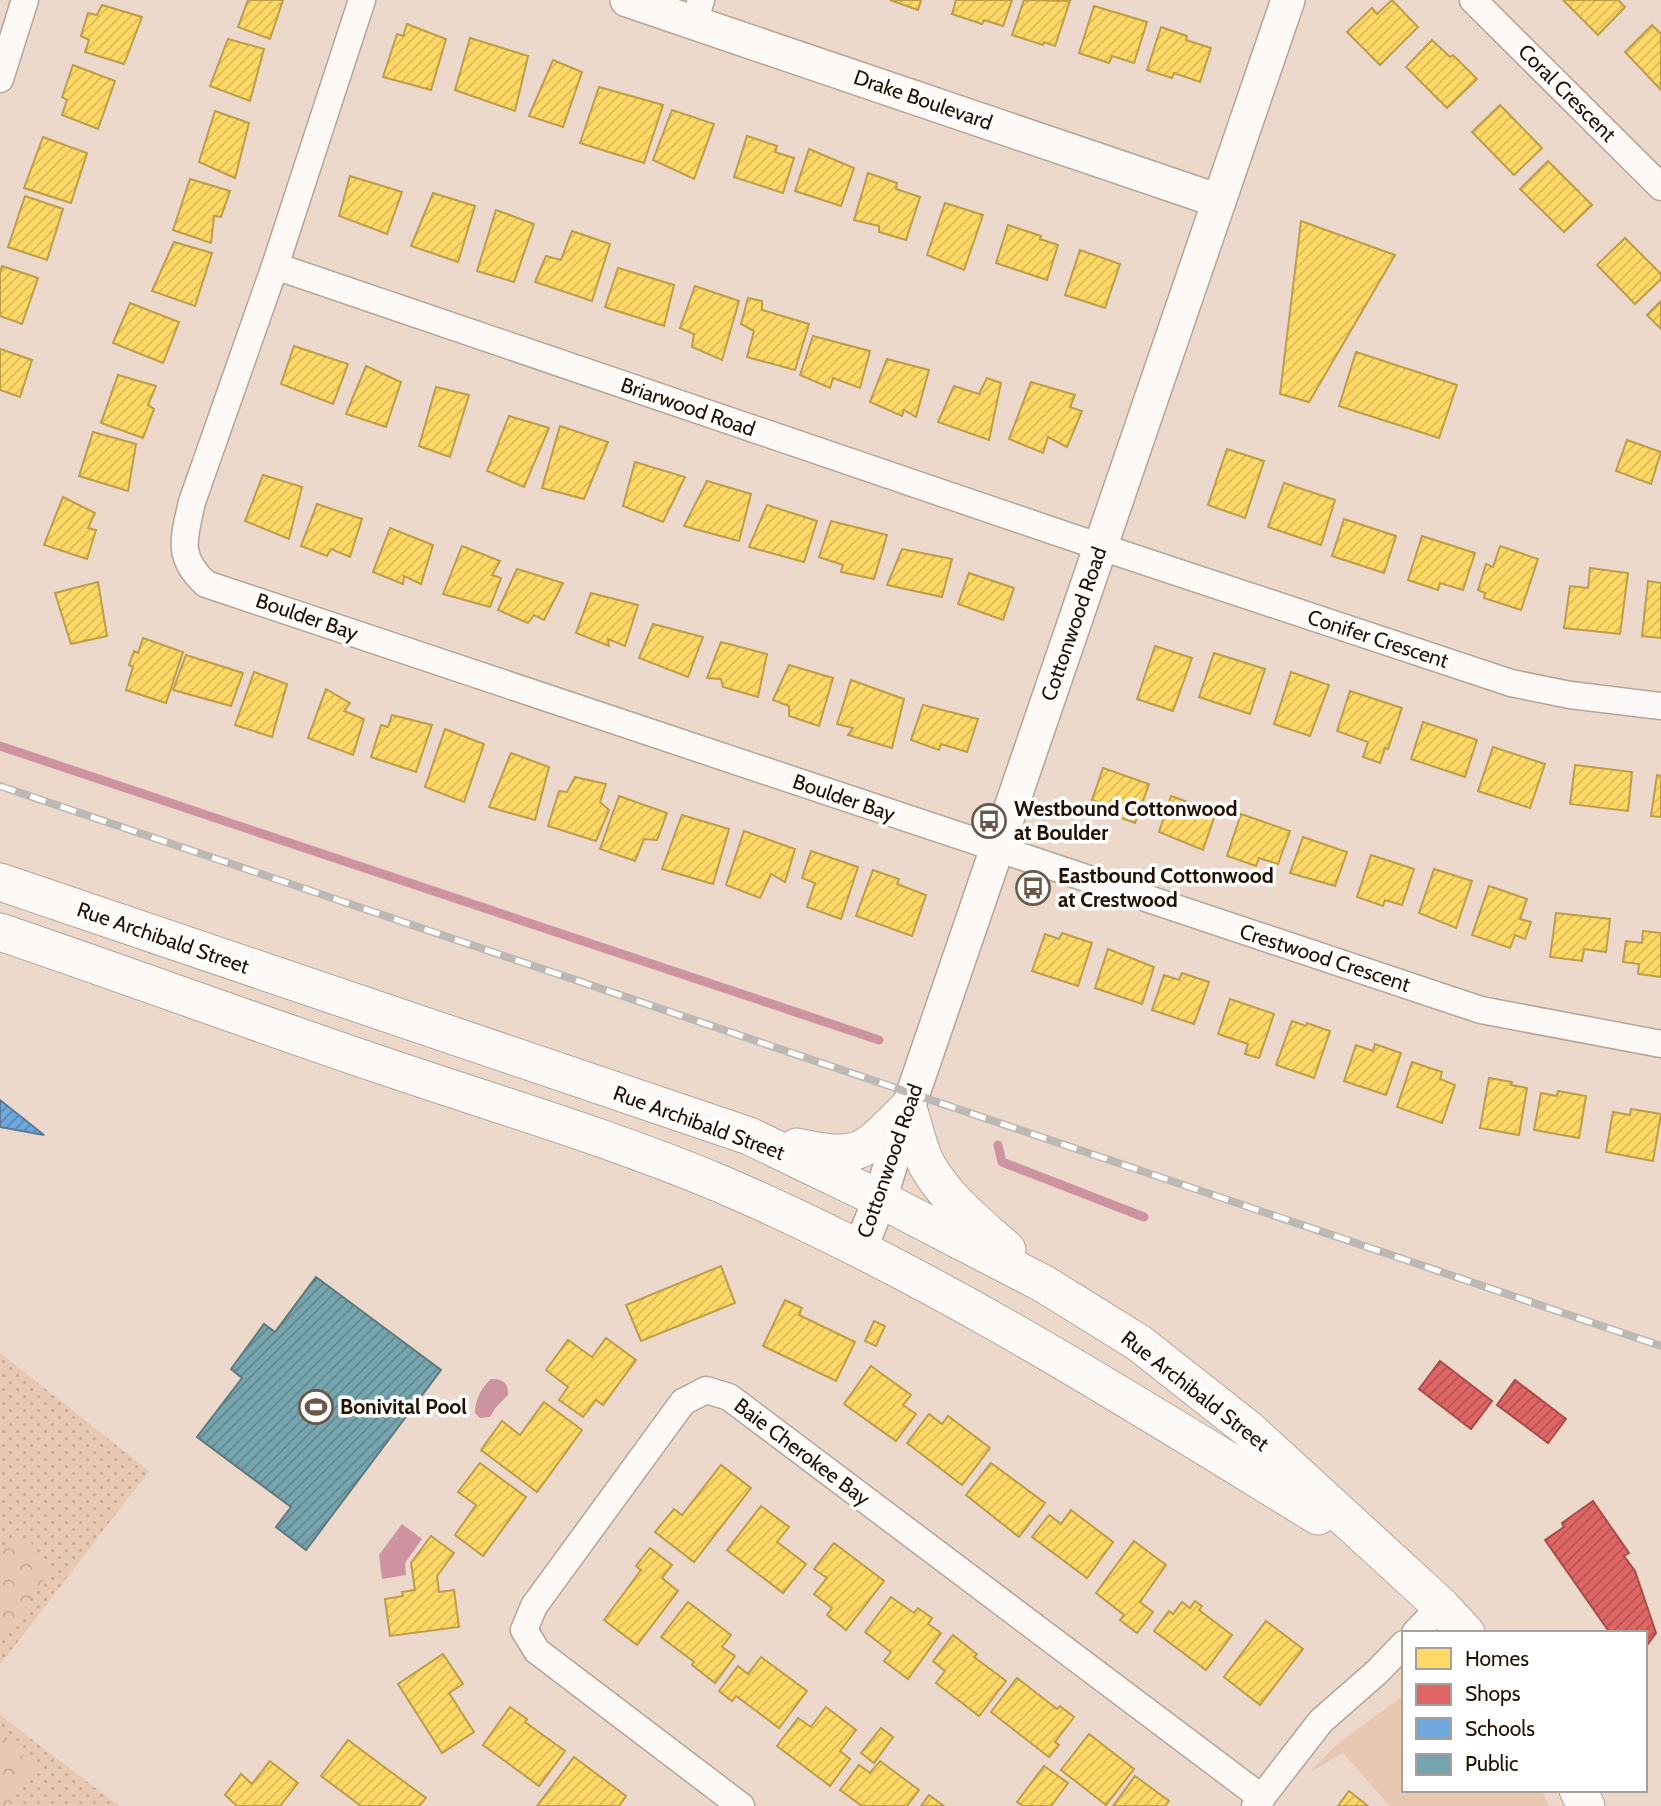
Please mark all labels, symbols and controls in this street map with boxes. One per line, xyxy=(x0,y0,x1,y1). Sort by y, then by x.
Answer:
street label: Coral Crescent xyxy=(1513,39,1621,147)
street label: Drake Boulevard xyxy=(851,64,996,135)
street label: Briarwood Road xyxy=(618,372,759,441)
street label: Cottonwood Road xyxy=(1035,543,1112,704)
street label: Boulder Bay xyxy=(253,587,362,646)
street label: Conifer Crescent xyxy=(1305,604,1452,673)
street label: Boulder Bay xyxy=(790,768,899,827)
place label: Westbound Cottonwood at Boulder xyxy=(1014,796,1237,845)
bus stop icon: Westbound Cottonwood at Boulder xyxy=(970,802,1008,840)
place label: Eastbound Cottonwood at Crestwood xyxy=(1058,863,1274,912)
bus stop icon: Eastbound Cottonwood at Crestwood xyxy=(1014,869,1052,907)
street label: Rue Archibald Street xyxy=(74,896,253,979)
street label: Crestwood Crescent xyxy=(1237,918,1414,997)
street label: Rue Archibald Street xyxy=(610,1080,788,1165)
street label: Cottonwood Road xyxy=(851,1080,928,1241)
street label: Rue Archibald Street xyxy=(1116,1325,1274,1456)
sports icon: Bonivital Pool xyxy=(297,1388,335,1426)
street label: Baie Cherokee Bay xyxy=(729,1392,875,1511)
place label: Bonivital Pool xyxy=(340,1394,467,1419)
legend xyxy=(1402,1631,1647,1792)
text: Homes xyxy=(1465,1646,1529,1671)
text: Shops xyxy=(1465,1681,1521,1706)
text: Schools xyxy=(1465,1716,1535,1741)
text: Public xyxy=(1465,1751,1519,1776)

